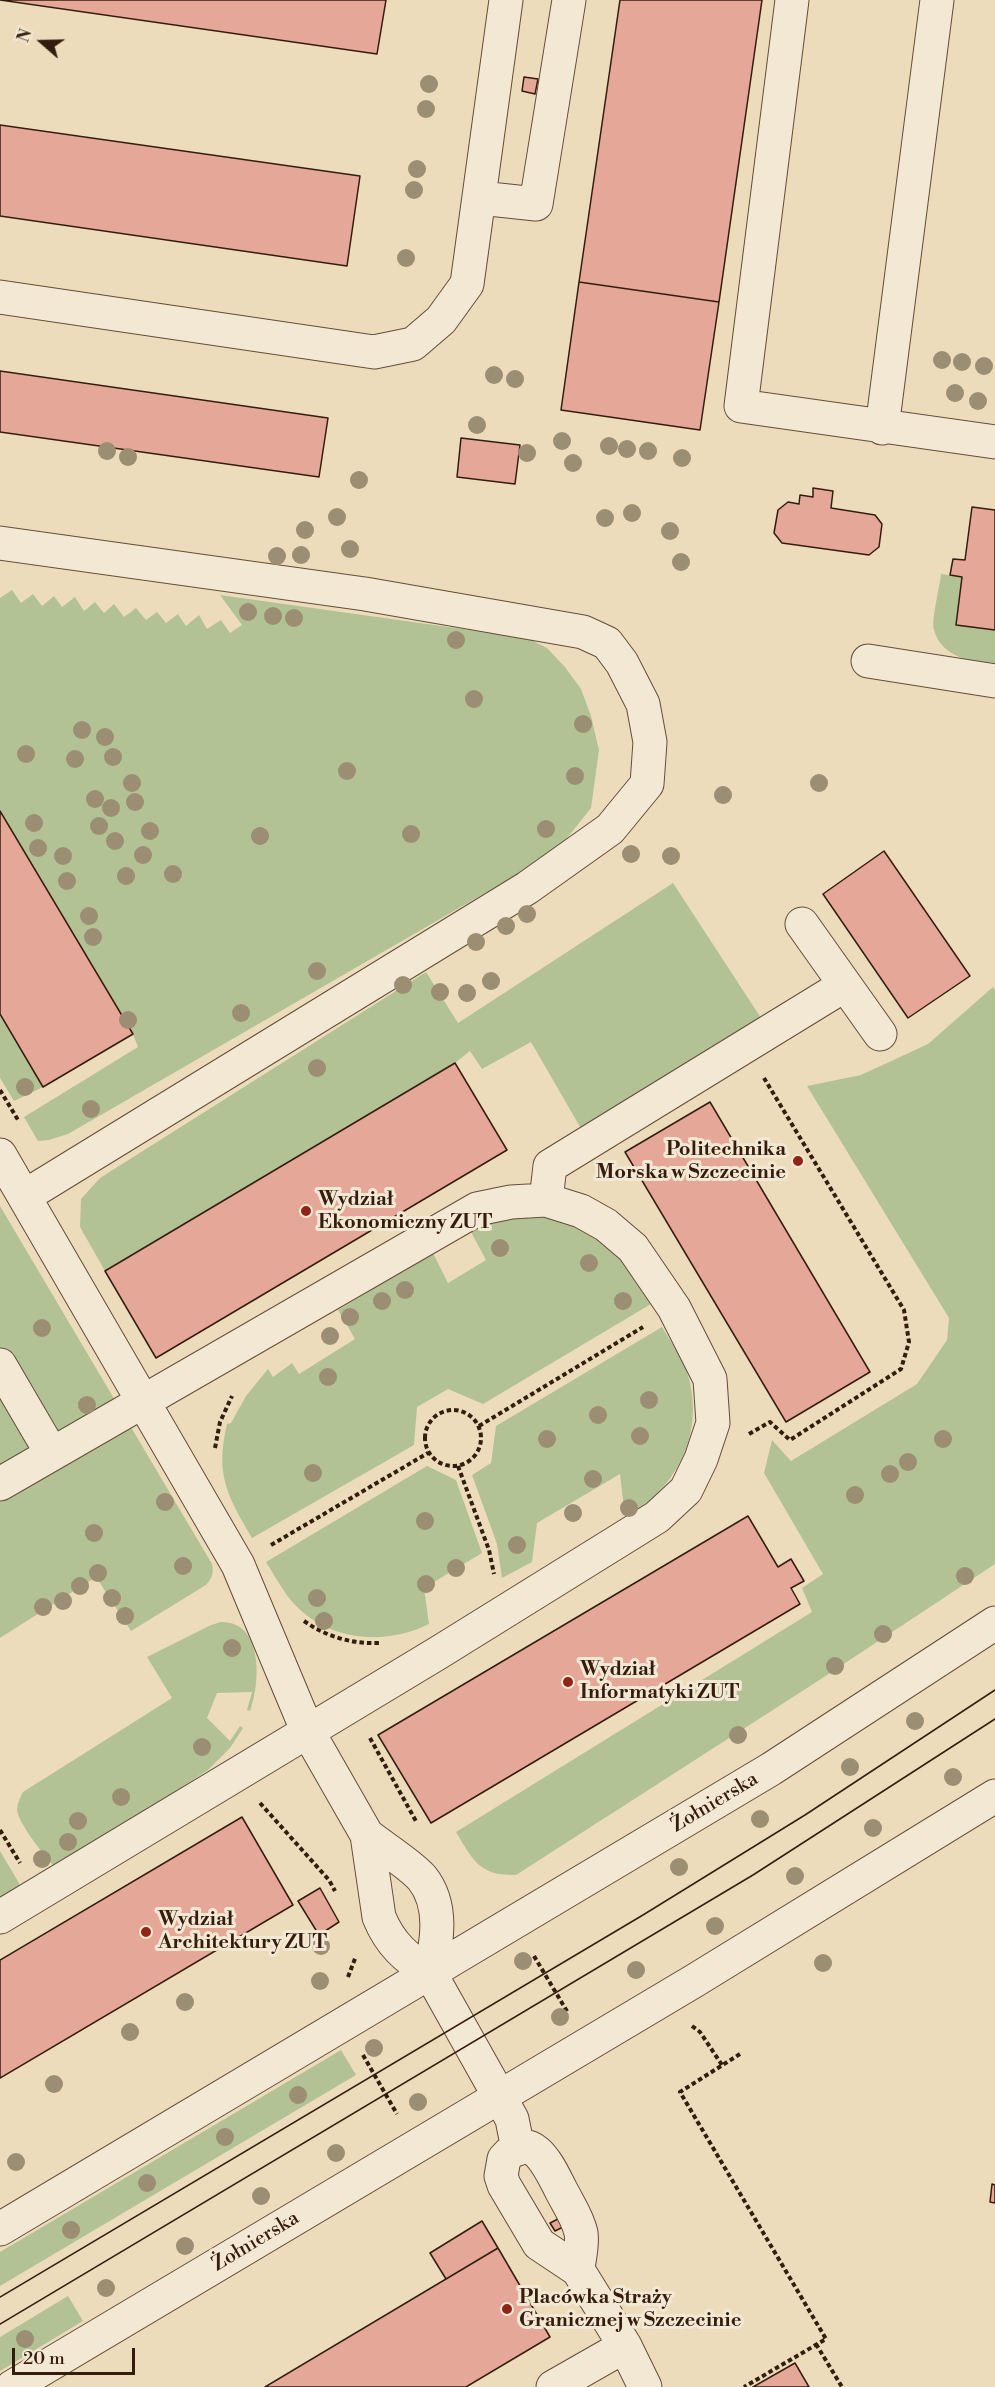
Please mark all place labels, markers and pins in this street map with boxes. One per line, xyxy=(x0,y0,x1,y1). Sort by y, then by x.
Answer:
place label: Politechnika Morska w Szczecinie xyxy=(596,1138,786,1185)
marker: Politechnika Morska w Szczecinie xyxy=(791,1154,805,1168)
place label: Wydział Ekonomiczny ZUT xyxy=(318,1188,492,1235)
marker: Wydział Ekonomiczny ZUT xyxy=(299,1204,313,1218)
place label: Wydział Informatyki ZUT xyxy=(580,1658,739,1705)
marker: Wydział Informatyki ZUT xyxy=(561,1675,575,1689)
place label: Wydział Architektury ZUT xyxy=(158,1908,327,1955)
marker: Wydział Architektury ZUT xyxy=(139,1925,153,1939)
place label: Placówka Straży Granicznej w Szczecinie xyxy=(519,2286,741,2333)
marker: Placówka Straży Granicznej w Szczecinie xyxy=(500,2302,514,2316)

